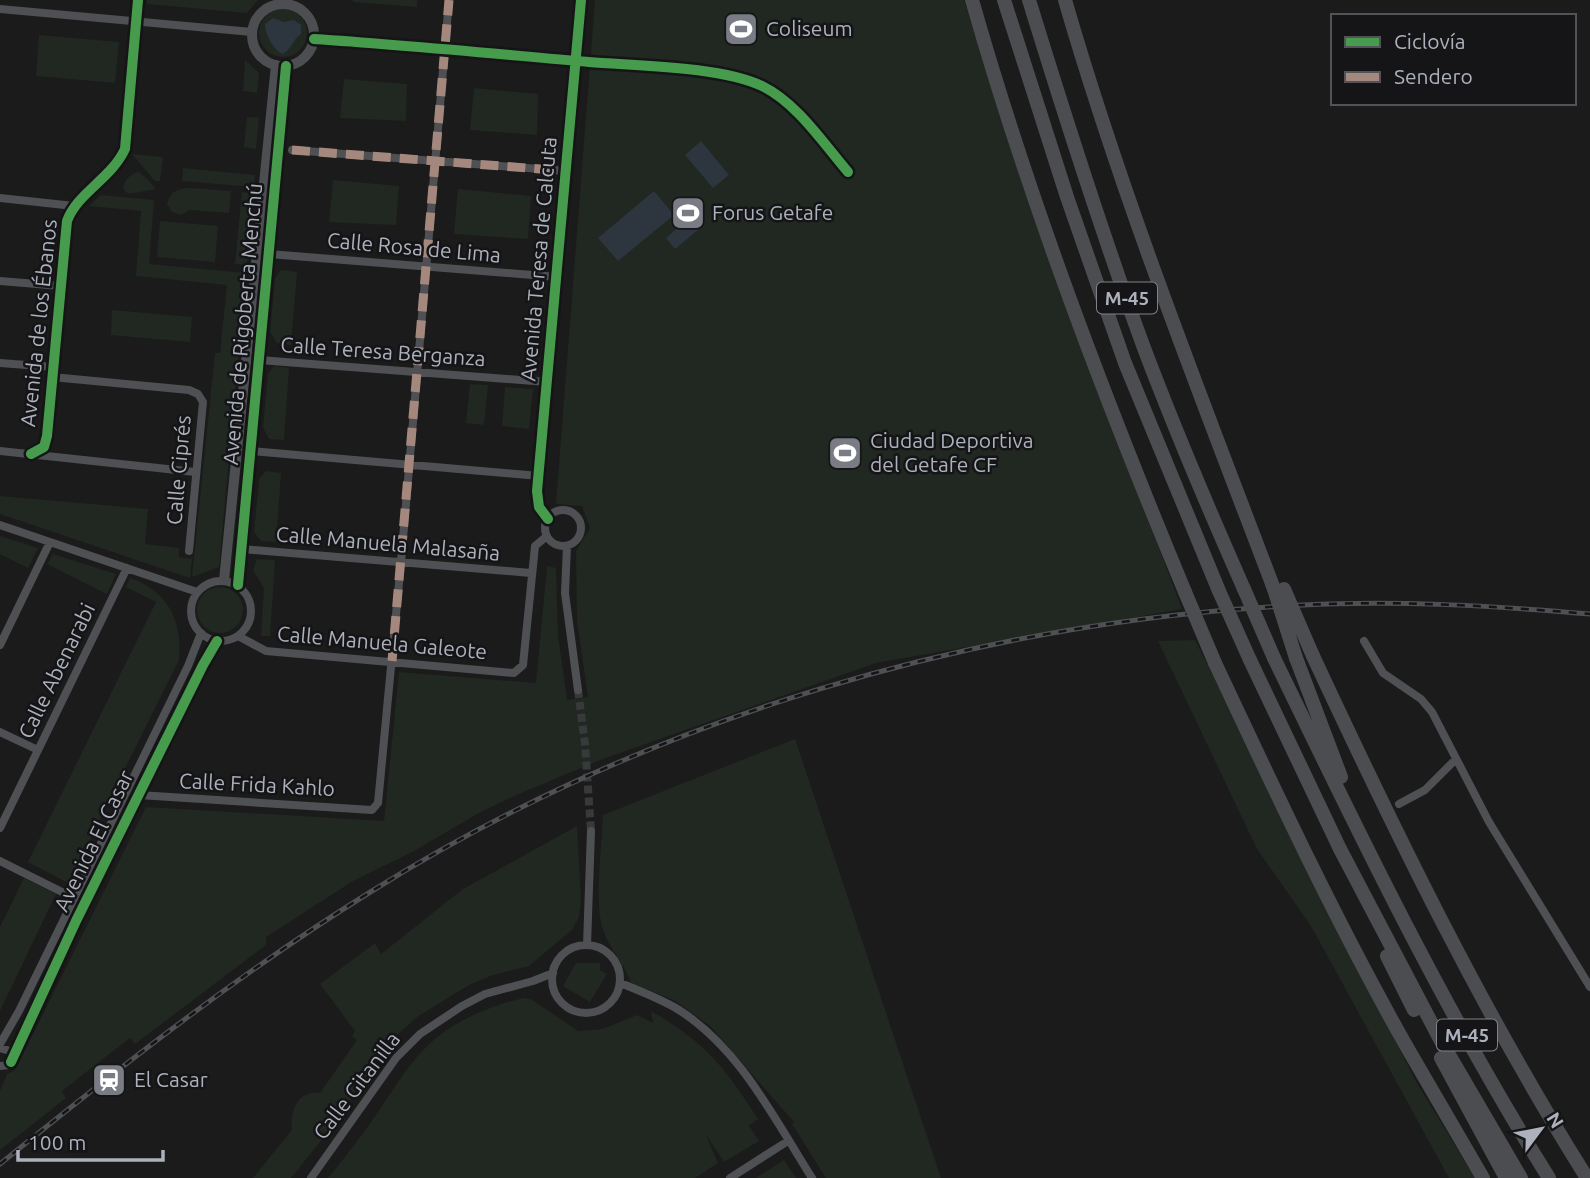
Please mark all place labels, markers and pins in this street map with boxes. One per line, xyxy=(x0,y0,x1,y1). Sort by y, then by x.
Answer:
sports icon: Coliseum xyxy=(722,10,760,48)
place label: Coliseum xyxy=(766,16,853,40)
sports icon: Forus Getafe xyxy=(669,194,707,232)
place label: Forus Getafe xyxy=(712,200,833,224)
place label: Ciudad Deportiva del Getafe CF xyxy=(870,428,1033,476)
sports icon: Ciudad Deportiva del Getafe CF xyxy=(826,434,864,472)
station icon: El Casar xyxy=(90,1061,128,1099)
place label: El Casar xyxy=(134,1067,208,1091)

